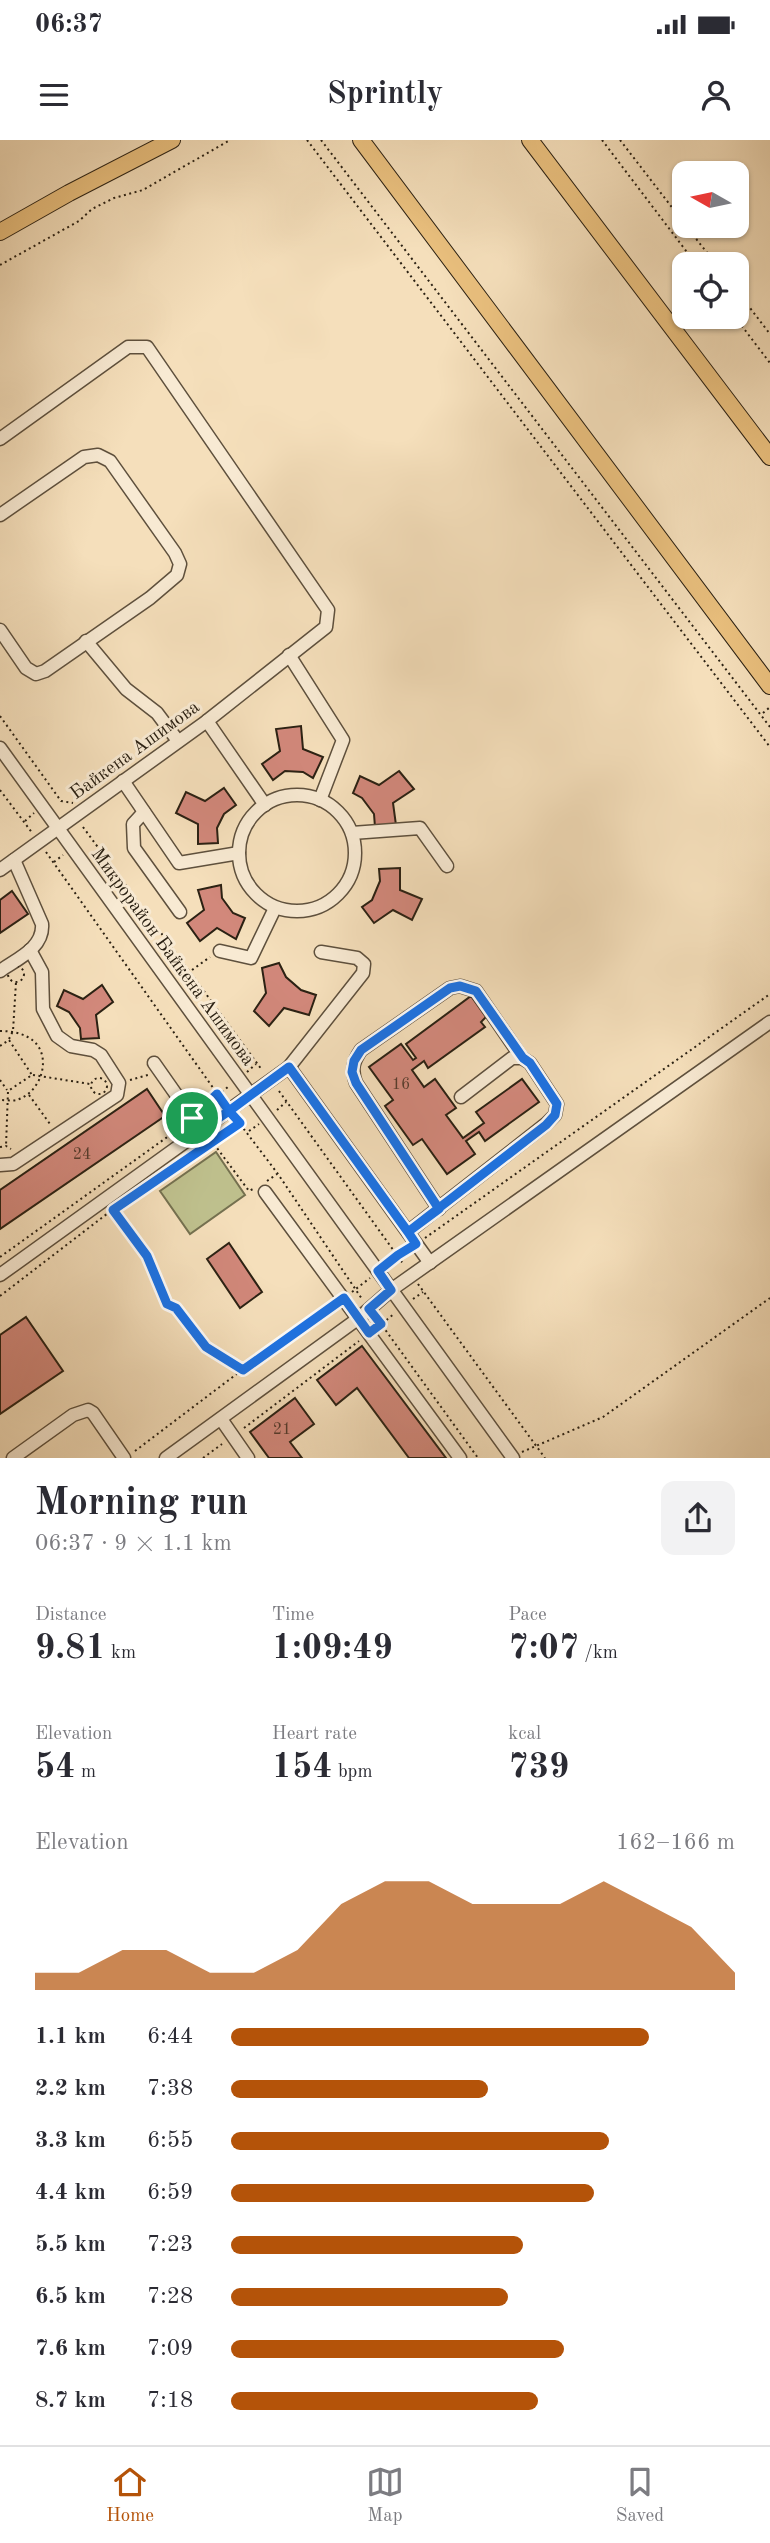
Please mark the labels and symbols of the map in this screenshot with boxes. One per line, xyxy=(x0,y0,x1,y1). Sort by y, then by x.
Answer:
north arrow xyxy=(672,161,749,238)
street label: Байкена Ашимова xyxy=(67,698,204,804)
street label: Микрорайон Байкена Ашимова xyxy=(87,845,258,1070)
house number: 16 xyxy=(392,1077,410,1093)
pin xyxy=(162,1088,222,1148)
house number: 24 xyxy=(73,1147,91,1163)
house number: 21 xyxy=(273,1422,291,1438)

